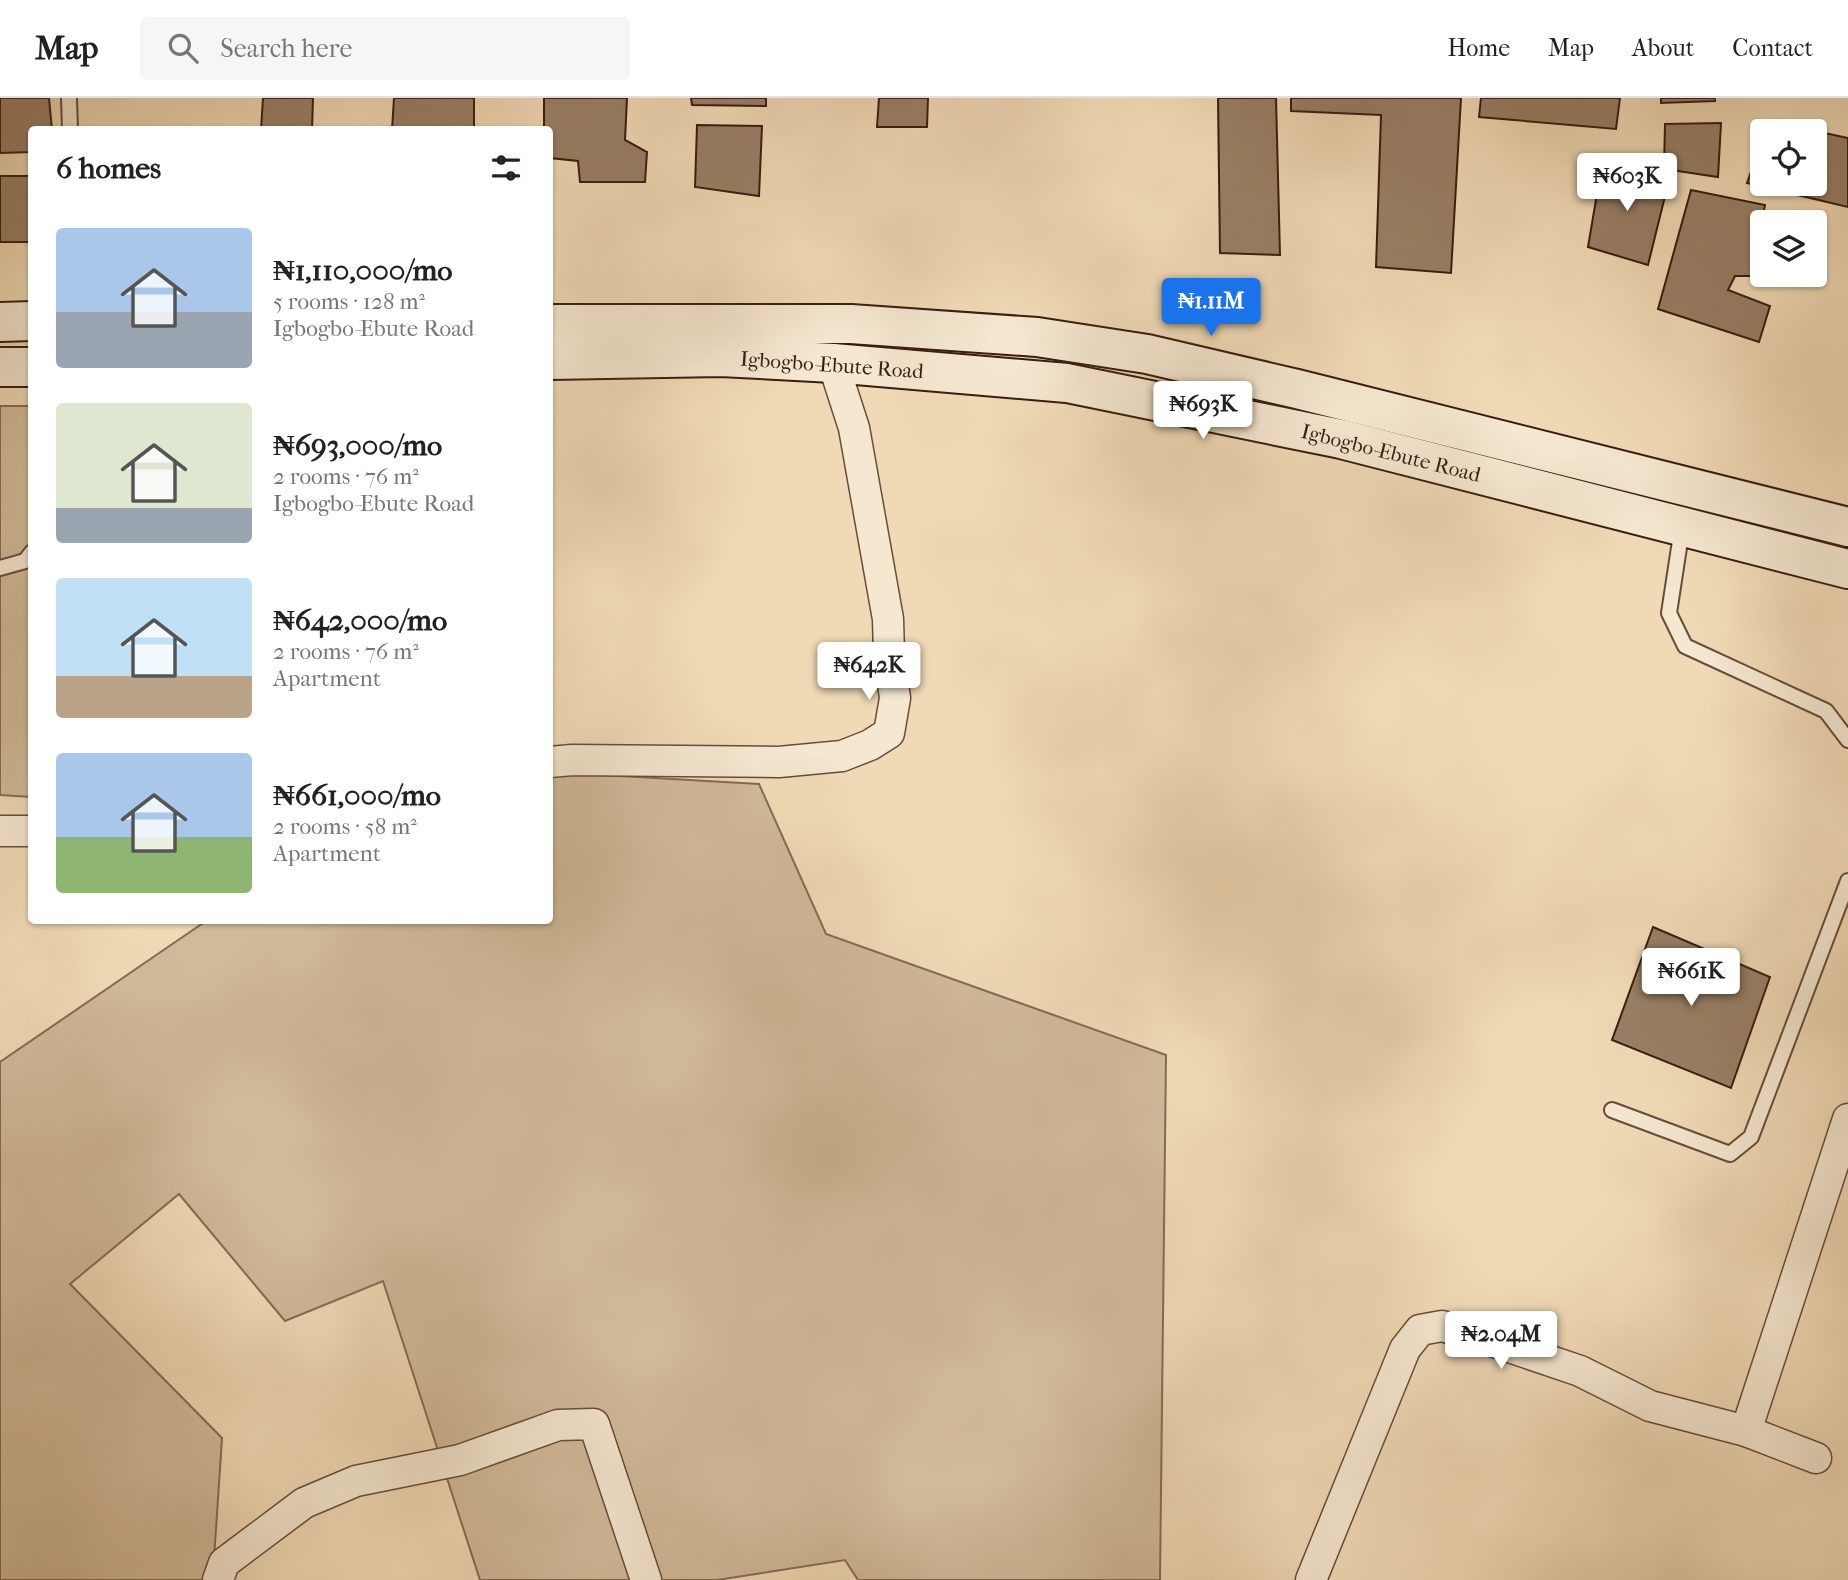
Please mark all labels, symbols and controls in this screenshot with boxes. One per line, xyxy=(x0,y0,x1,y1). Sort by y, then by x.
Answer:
search box xyxy=(140,17,630,80)
text: Map xyxy=(35,29,98,68)
icon: search xyxy=(164,29,202,67)
text: Search here xyxy=(220,33,352,64)
text: Home xyxy=(1448,34,1510,62)
text: Map xyxy=(1548,34,1594,62)
text: About xyxy=(1632,34,1694,62)
text: Contact xyxy=(1732,34,1813,62)
map controls xyxy=(1750,119,1827,287)
button: locate xyxy=(1750,119,1827,196)
icon: filters xyxy=(487,149,525,187)
text: 6 homes xyxy=(56,151,161,186)
pin: ₦603K xyxy=(1578,153,1676,213)
text: ₦603K xyxy=(1593,162,1661,189)
button: layers xyxy=(1750,210,1827,287)
text: ₦1,110,000/mo xyxy=(273,253,453,288)
icon: home xyxy=(112,256,196,340)
pin: ₦1.11M xyxy=(1154,278,1268,338)
text: ₦1.11M xyxy=(1178,287,1244,314)
text: 5 rooms · 128 m² xyxy=(273,288,425,315)
text: Igbogbo-Ebute Road xyxy=(273,315,474,342)
street label: Igbogbo-Ebute Road xyxy=(739,347,925,383)
pin: ₦693K xyxy=(1154,382,1252,441)
text: ₦693K xyxy=(1169,390,1237,417)
street label: Igbogbo-Ebute Road xyxy=(1299,419,1484,487)
text: ₦693,000/mo xyxy=(273,428,442,463)
icon: home xyxy=(112,431,196,515)
text: 2 rooms · 76 m² xyxy=(273,463,419,490)
text: Igbogbo-Ebute Road xyxy=(273,490,474,517)
text: ₦642,000/mo xyxy=(273,603,447,638)
icon: home xyxy=(112,606,196,690)
text: 2 rooms · 76 m² xyxy=(273,638,419,665)
pin: ₦642K xyxy=(820,642,918,702)
text: ₦642K xyxy=(833,651,905,678)
text: Apartment xyxy=(273,665,381,692)
text: ₦661,000/mo xyxy=(273,778,441,813)
icon: home xyxy=(112,781,196,865)
text: 2 rooms · 58 m² xyxy=(273,813,417,840)
text: Apartment xyxy=(273,840,381,867)
pin: ₦661K xyxy=(1642,948,1740,1008)
text: ₦661K xyxy=(1658,957,1724,984)
pin: ₦2.04M xyxy=(1444,1312,1558,1371)
text: ₦2.04M xyxy=(1461,1320,1541,1347)

